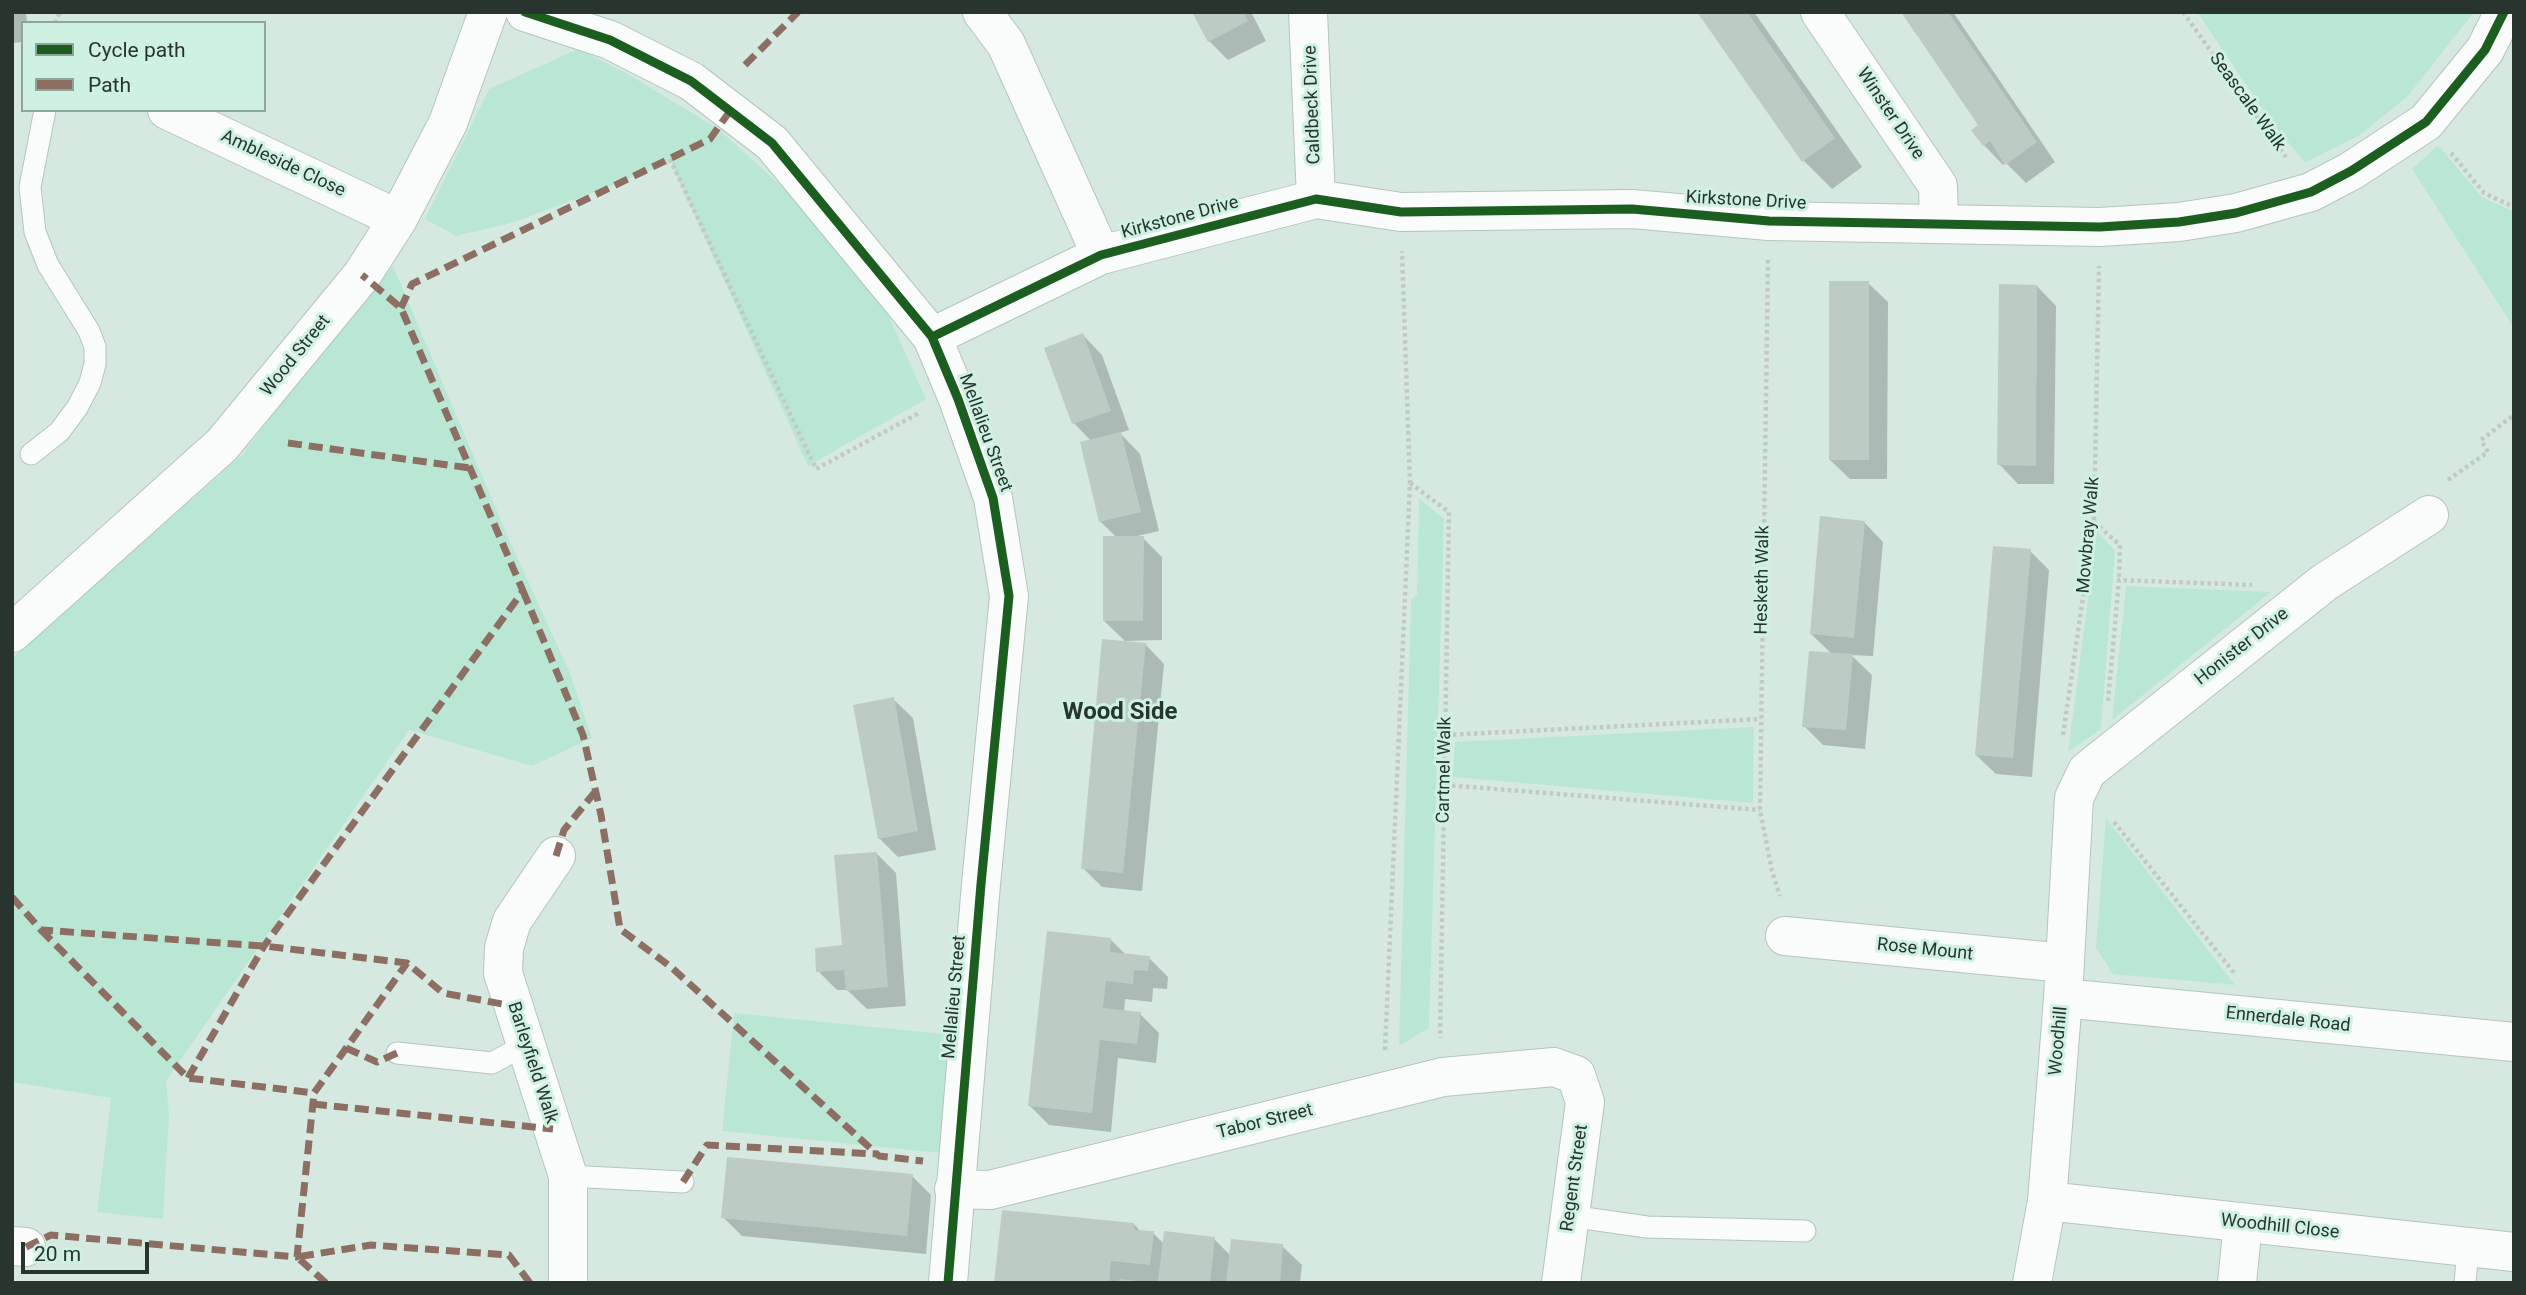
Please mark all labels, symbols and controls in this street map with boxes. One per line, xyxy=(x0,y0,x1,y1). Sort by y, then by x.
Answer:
legend xyxy=(21,21,266,112)
text: Cycle path xyxy=(88,38,186,62)
street label: Caldbeck Drive xyxy=(1300,45,1326,165)
street label: Seascale Walk xyxy=(2204,49,2290,155)
street label: Winster Drive xyxy=(1851,64,1929,164)
text: Path xyxy=(88,73,131,97)
street label: Ambleside Close xyxy=(217,126,349,202)
street label: Kirkstone Drive xyxy=(1685,187,1807,215)
street label: Kirkstone Drive xyxy=(1119,192,1241,244)
street label: Wood Street xyxy=(257,311,335,401)
street label: Mellalieu Street xyxy=(954,371,1016,495)
street label: Mowbray Walk xyxy=(2073,476,2105,594)
street label: Hesketh Walk xyxy=(1751,525,1775,635)
street label: Honister Drive xyxy=(2191,604,2293,690)
district label: Wood Side xyxy=(1063,699,1177,727)
street label: Cartmel Walk xyxy=(1433,716,1457,824)
street label: Mellalieu Street xyxy=(939,934,971,1060)
street label: Rose Mount xyxy=(1876,934,1974,966)
street label: Barleyfield Walk xyxy=(502,999,562,1127)
street label: Ennerdale Road xyxy=(2225,1003,2351,1037)
street label: Woodhill xyxy=(2045,1005,2073,1077)
street label: Tabor Street xyxy=(1215,1100,1315,1144)
street label: Regent Street xyxy=(1557,1123,1593,1233)
street label: Woodhill Close xyxy=(2220,1210,2340,1244)
scale bar xyxy=(24,1228,152,1272)
text: 20 m xyxy=(34,1242,81,1266)

